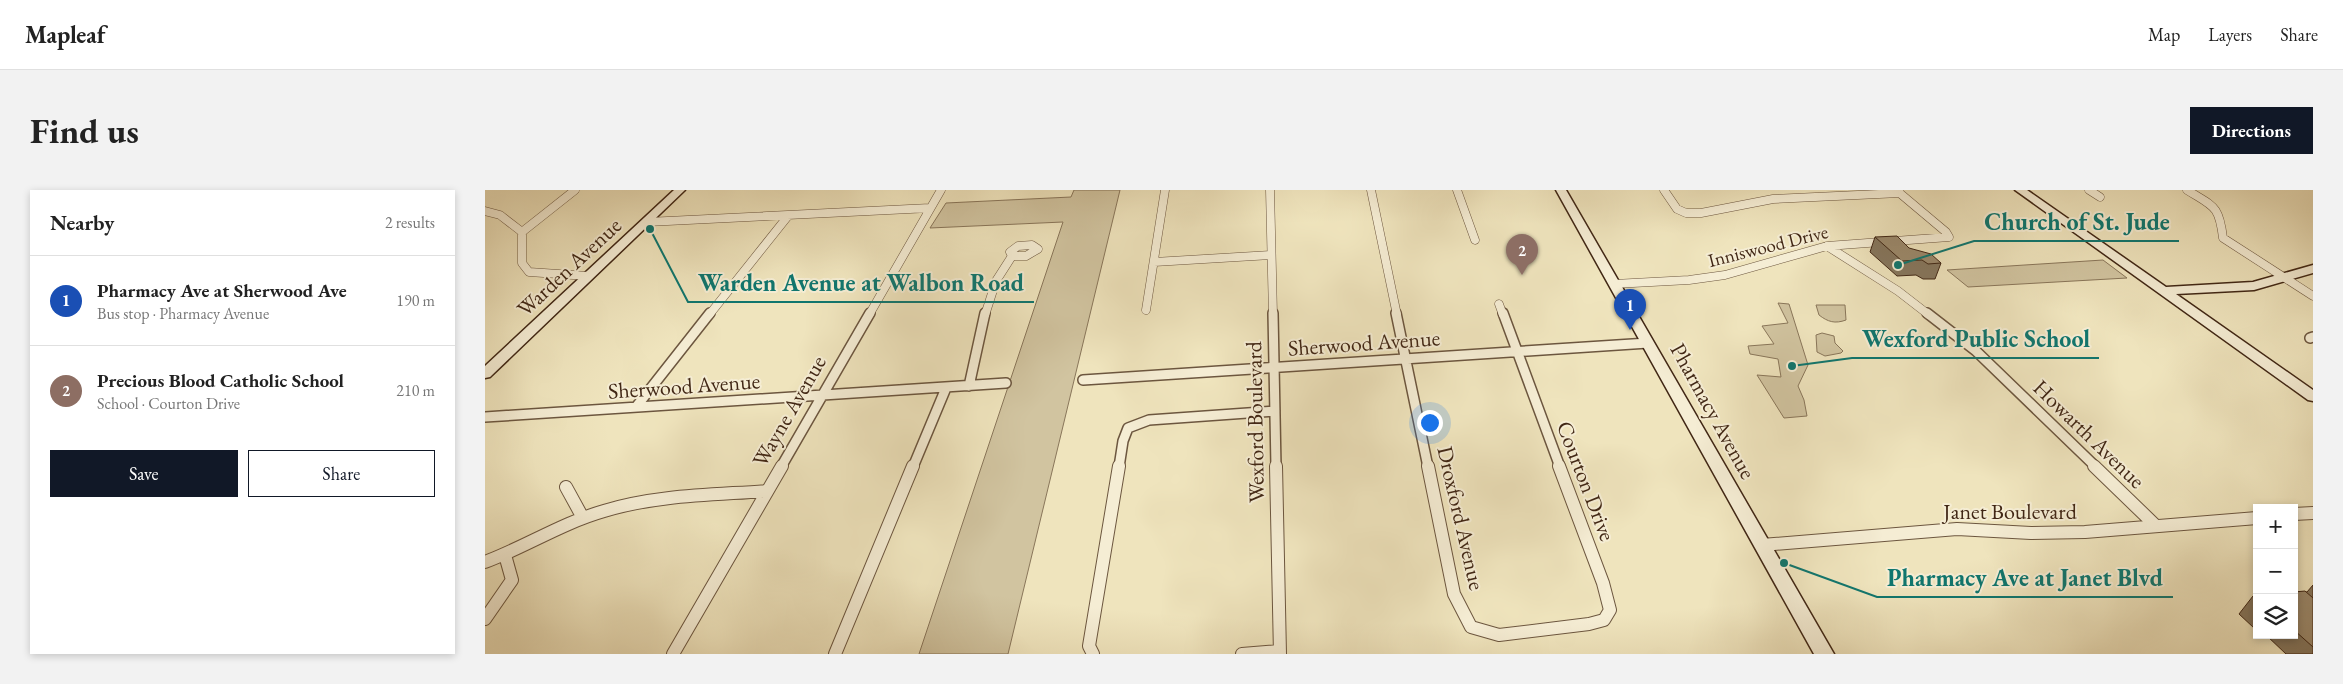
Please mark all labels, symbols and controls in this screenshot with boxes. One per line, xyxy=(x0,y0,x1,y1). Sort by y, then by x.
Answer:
text: Mapleaf xyxy=(25,19,106,50)
text: Map xyxy=(2148,23,2180,46)
text: Layers xyxy=(2208,23,2252,46)
text: Share xyxy=(2280,23,2318,46)
button: Directions xyxy=(2190,107,2313,154)
text: Find us xyxy=(30,108,139,153)
callout: Church of St. Jude xyxy=(1974,202,2179,241)
text: Church of St. Jude xyxy=(1984,206,2170,237)
text: Nearby xyxy=(50,209,114,236)
street label: Warden Avenue xyxy=(510,211,628,323)
text: 2 results xyxy=(385,212,435,233)
street label: Inniswood Drive xyxy=(1705,219,1831,273)
pin: 2 xyxy=(1506,234,1538,275)
callout: Warden Avenue at Walbon Road xyxy=(688,263,1034,302)
text: Warden Avenue at Walbon Road xyxy=(698,267,1025,298)
text: Pharmacy Ave at Sherwood Ave xyxy=(97,278,347,303)
pin: 1 xyxy=(1614,289,1646,330)
text: 1 xyxy=(62,290,70,311)
text: 190 m xyxy=(396,290,435,311)
text: Bus stop · Pharmacy Avenue xyxy=(97,303,269,324)
callout: Wexford Public School xyxy=(1852,319,2099,358)
street label: Sherwood Avenue xyxy=(1287,323,1441,363)
text: Wexford Public School xyxy=(1862,323,2090,354)
street label: Pharmacy Avenue xyxy=(1664,338,1763,485)
street label: Wexford Boulevard xyxy=(1239,340,1271,503)
street label: Wayne Avenue xyxy=(745,350,833,472)
street label: Sherwood Avenue xyxy=(607,366,761,406)
text: Precious Blood Catholic School xyxy=(97,368,344,393)
street label: Howarth Avenue xyxy=(2027,373,2152,495)
text: 2 xyxy=(62,380,70,401)
text: 210 m xyxy=(396,380,435,401)
text: School · Courton Drive xyxy=(97,393,240,414)
your location xyxy=(1417,410,1443,436)
street label: Courton Drive xyxy=(1550,417,1622,546)
street label: Droxford Avenue xyxy=(1430,443,1492,593)
button: Save xyxy=(50,450,238,497)
button: Share xyxy=(248,450,435,497)
street label: Janet Boulevard xyxy=(1941,497,2078,526)
map controls xyxy=(2253,504,2298,639)
button: + xyxy=(2253,504,2298,549)
button: − xyxy=(2253,549,2298,594)
callout: Pharmacy Ave at Janet Blvd xyxy=(1877,558,2173,597)
text: Pharmacy Ave at Janet Blvd xyxy=(1887,562,2164,594)
button: layers xyxy=(2253,594,2298,639)

